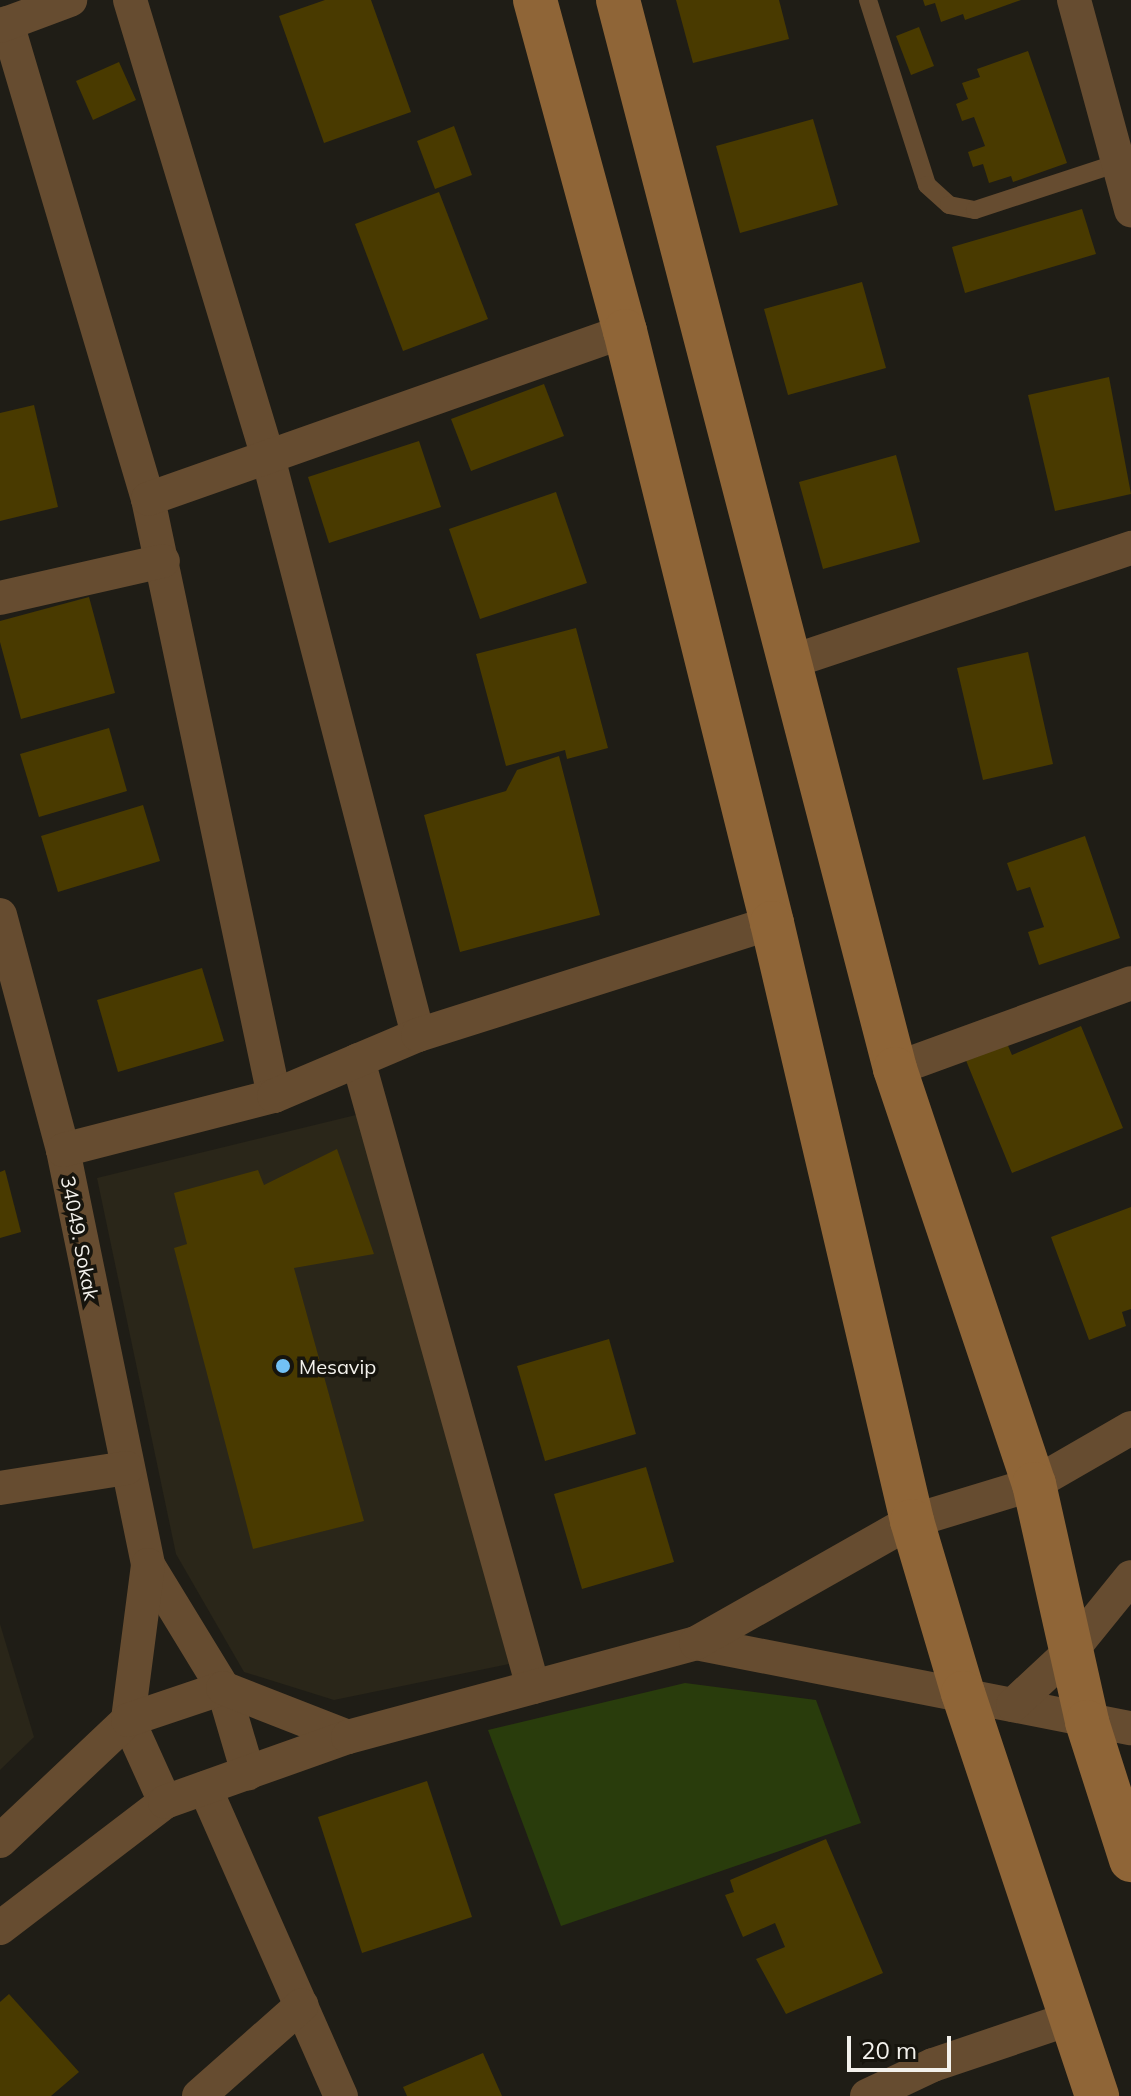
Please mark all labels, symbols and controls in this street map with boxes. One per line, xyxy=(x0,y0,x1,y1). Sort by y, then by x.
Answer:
street label: 34049. Sokak xyxy=(56,1174,104,1302)
place label: Mesavip xyxy=(299,1354,376,1378)
marker: Mesavip xyxy=(274,1357,292,1375)
scale bar xyxy=(851,2020,955,2070)
text: 20 m xyxy=(861,2035,917,2065)

